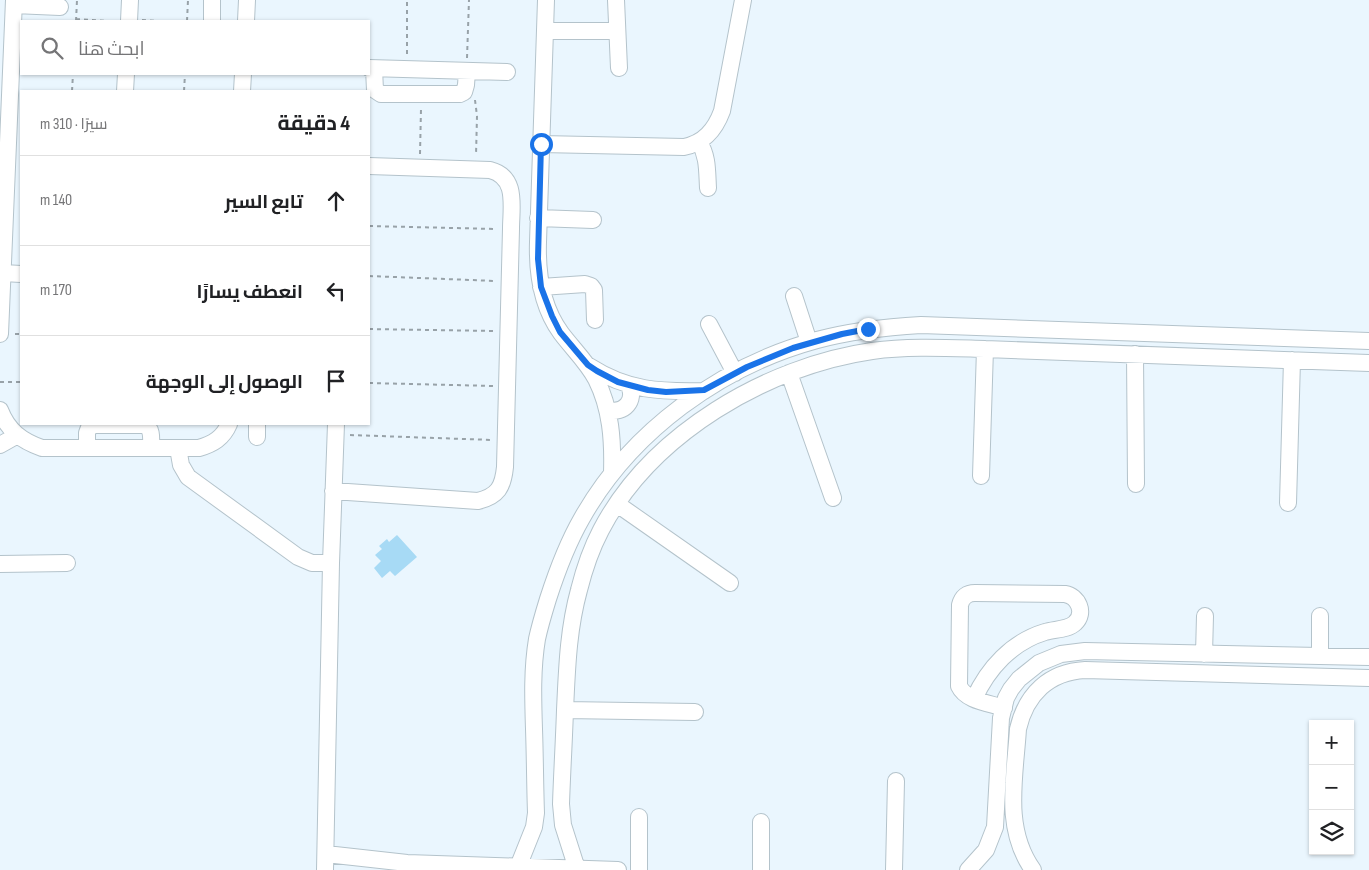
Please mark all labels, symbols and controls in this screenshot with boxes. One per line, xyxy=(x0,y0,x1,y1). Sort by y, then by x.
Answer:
search box xyxy=(20,20,370,75)
icon: search xyxy=(38,34,66,62)
text: ابحث هنا xyxy=(78,38,145,61)
text: 4 دقيقة xyxy=(278,111,350,136)
text: سيرًا · 310 m xyxy=(40,115,108,134)
route start xyxy=(530,133,553,156)
icon: ahead xyxy=(322,187,350,215)
text: 140 m xyxy=(40,191,72,210)
text: تابع السير xyxy=(224,191,303,214)
icon: left xyxy=(322,277,350,305)
text: 170 m xyxy=(40,281,72,300)
text: انعطف يسارًا xyxy=(196,281,303,304)
route end xyxy=(857,318,880,341)
icon: arrive xyxy=(322,367,350,395)
text: الوصول إلى الوجهة xyxy=(146,371,303,394)
map controls xyxy=(1309,720,1354,855)
button: + xyxy=(1309,720,1354,765)
button: − xyxy=(1309,765,1354,810)
button: layers xyxy=(1309,810,1354,855)

